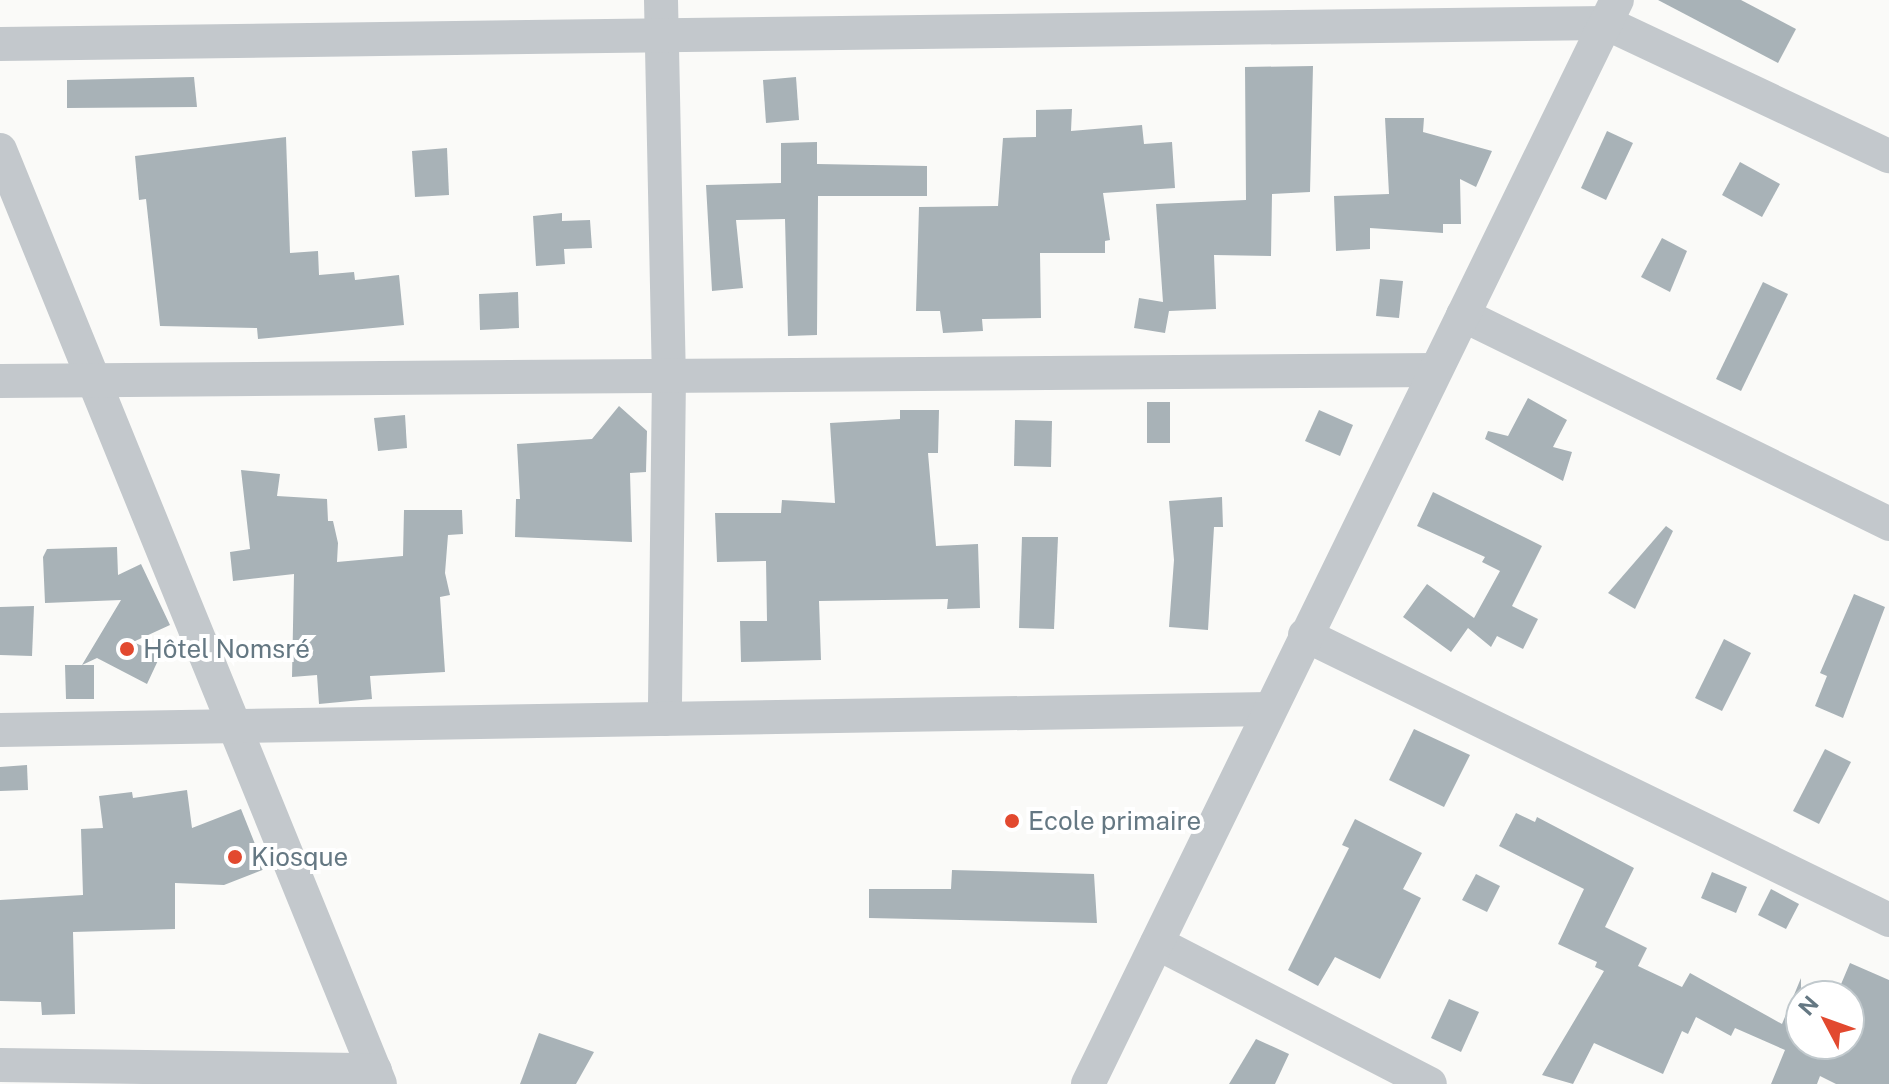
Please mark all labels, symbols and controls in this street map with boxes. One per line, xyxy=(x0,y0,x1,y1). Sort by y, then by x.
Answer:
place label: Hôtel Nomsré xyxy=(143,633,310,665)
marker: Hôtel Nomsré xyxy=(118,640,136,658)
place label: Ecole primaire xyxy=(1028,805,1201,837)
marker: Ecole primaire xyxy=(1003,812,1021,830)
place label: Kiosque xyxy=(251,841,348,873)
marker: Kiosque xyxy=(226,848,244,866)
north arrow xyxy=(1785,980,1865,1060)
text: N xyxy=(1793,991,1824,1021)

